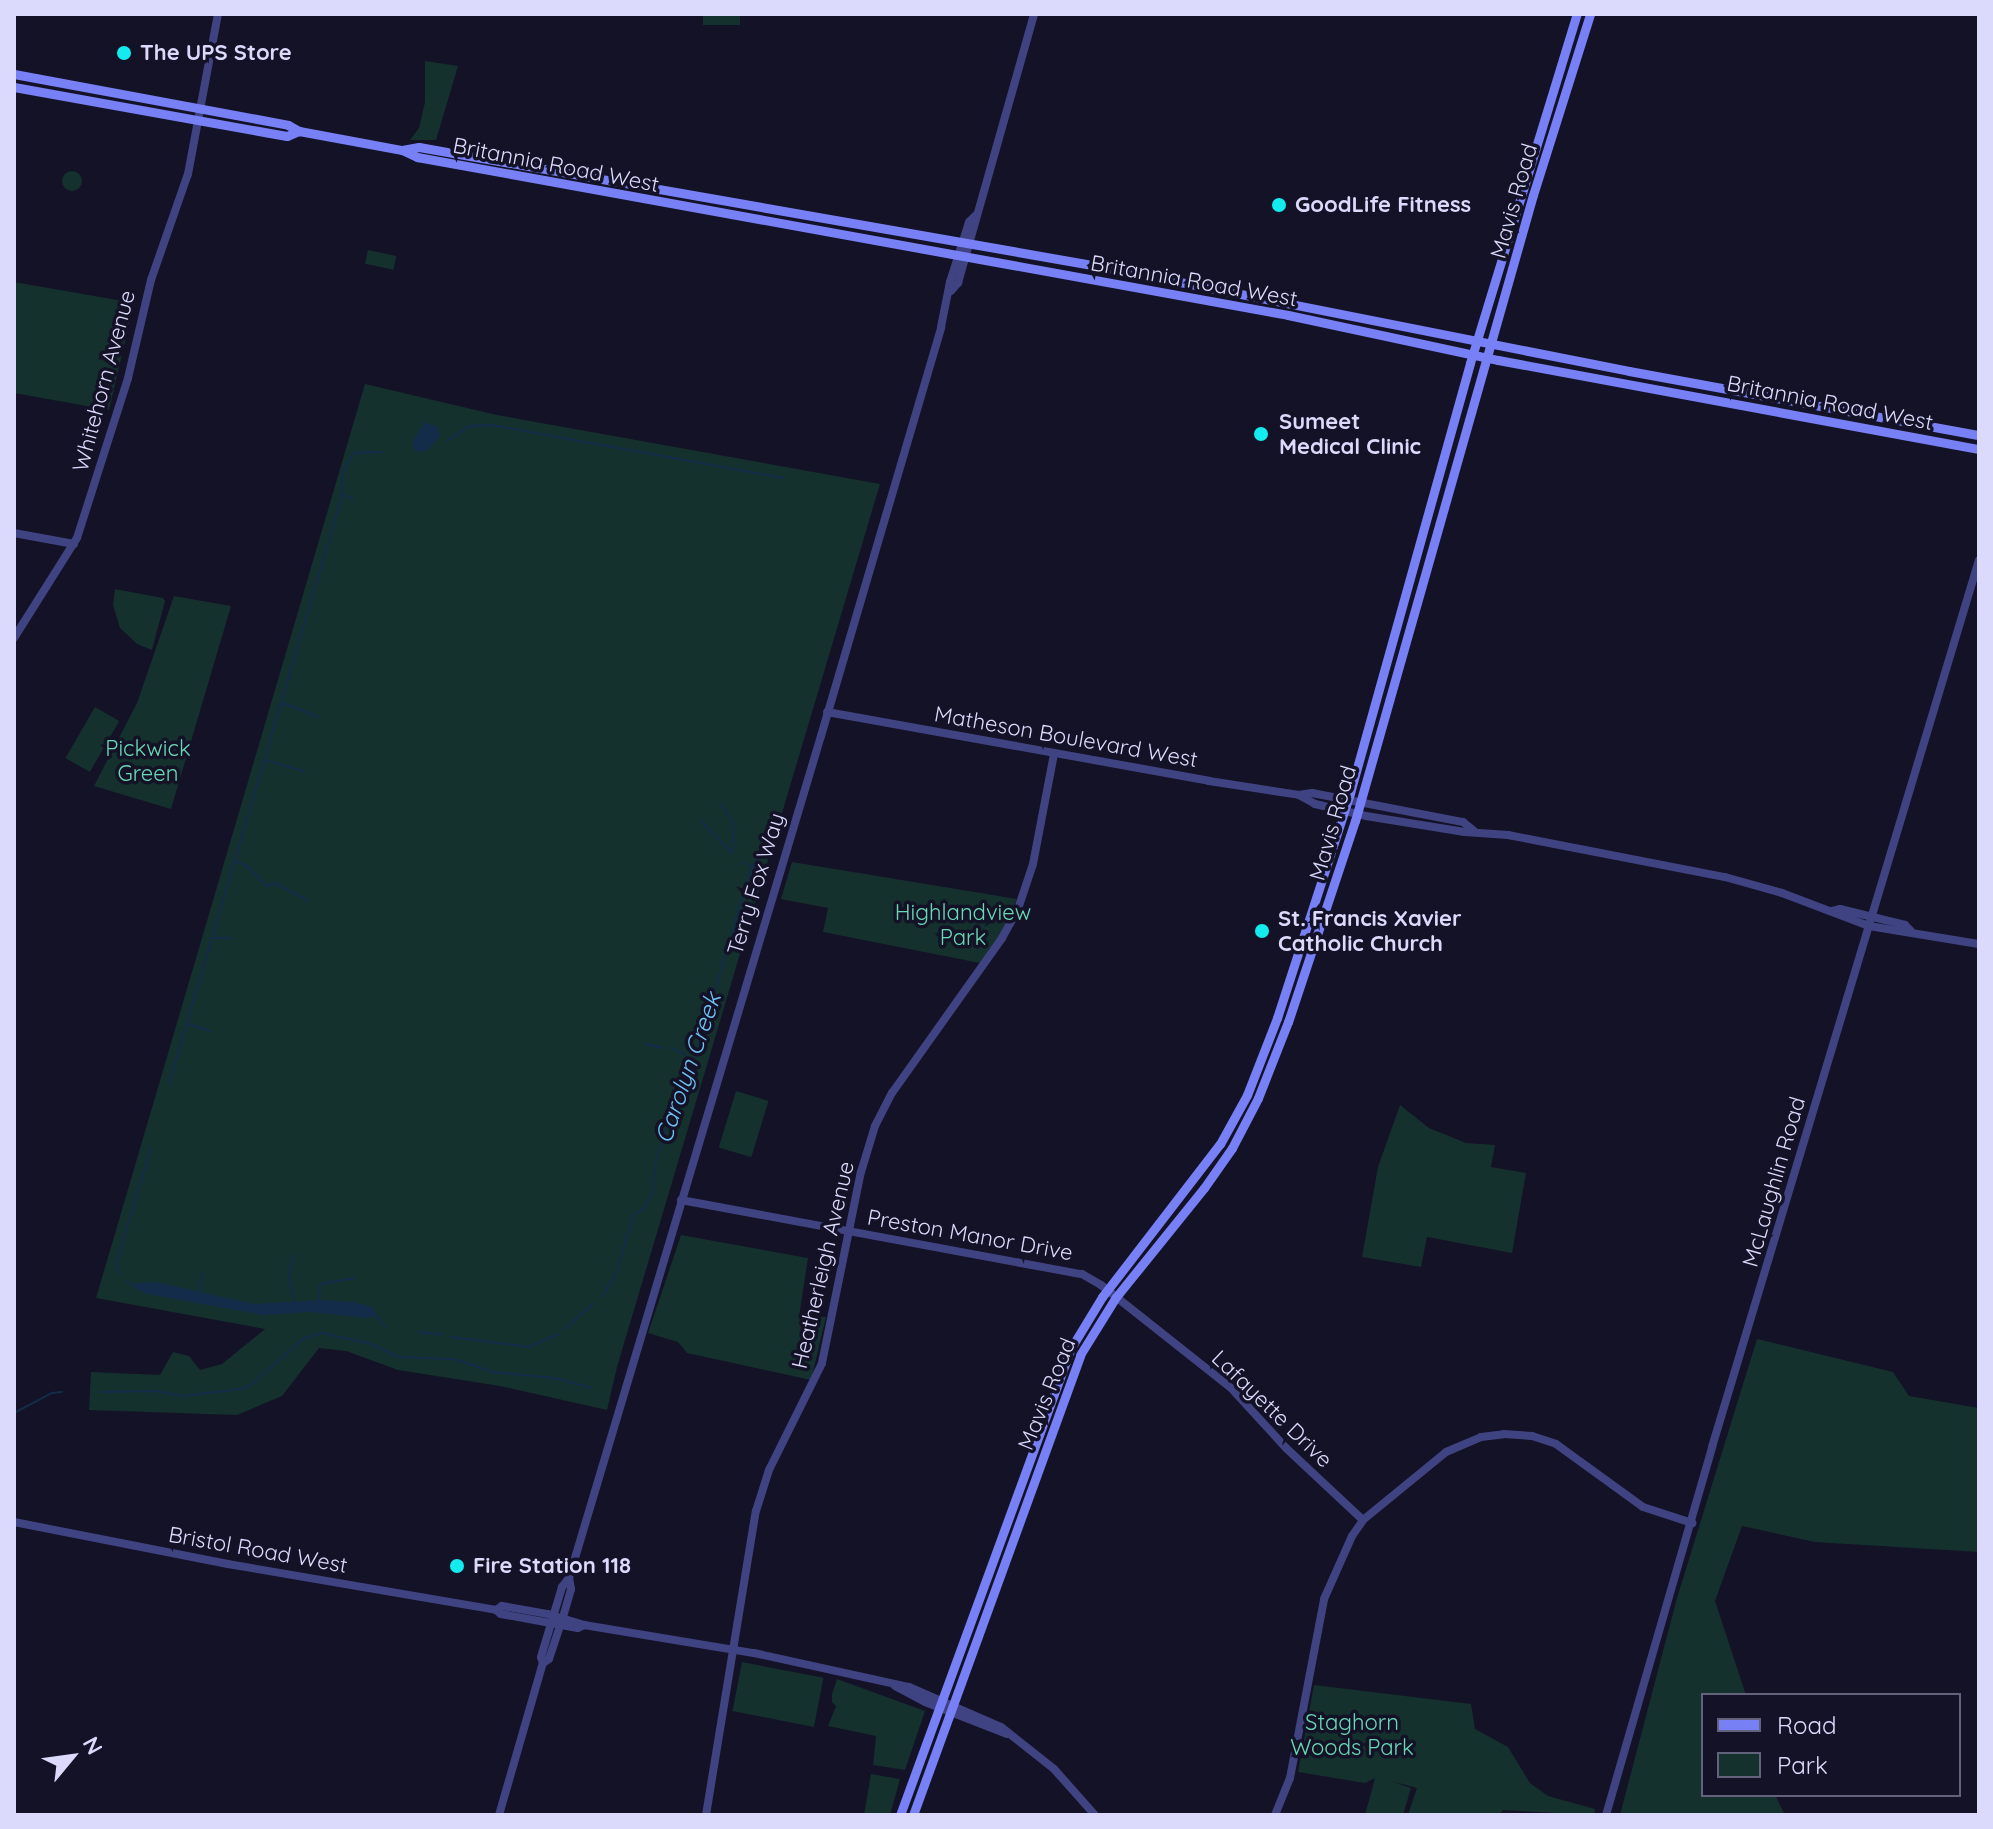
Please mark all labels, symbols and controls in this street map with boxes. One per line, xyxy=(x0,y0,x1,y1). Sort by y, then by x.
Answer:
place label: The UPS Store xyxy=(140,40,292,66)
marker: The UPS Store xyxy=(115,44,133,62)
street label: Britannia Road West xyxy=(451,132,661,198)
street label: Mavis Road xyxy=(1485,140,1543,262)
place label: GoodLife Fitness xyxy=(1295,192,1471,218)
marker: GoodLife Fitness xyxy=(1270,196,1288,214)
street label: Britannia Road West xyxy=(1089,250,1299,312)
street label: Whitehorn Avenue xyxy=(67,288,141,474)
street label: Britannia Road West xyxy=(1725,370,1935,436)
place label: Sumeet Medical Clinic xyxy=(1279,408,1421,460)
marker: Sumeet Medical Clinic xyxy=(1250,423,1272,445)
street label: Matheson Boulevard West xyxy=(932,701,1200,773)
park label: Pickwick Green xyxy=(105,735,191,786)
street label: Mavis Road xyxy=(1304,762,1362,884)
street label: Terry Fox Way xyxy=(722,810,790,958)
park label: Highlandview Park xyxy=(895,899,1031,950)
place label: St. Francis Xavier Catholic Church xyxy=(1278,905,1462,956)
marker: St. Francis Xavier Catholic Church xyxy=(1253,922,1271,940)
water label: Carolyn Creek xyxy=(649,989,727,1147)
street label: McLaughlin Road xyxy=(1737,1094,1811,1270)
street label: Heatherleigh Avenue xyxy=(786,1159,860,1371)
street label: Preston Manor Drive xyxy=(865,1204,1075,1266)
street label: Mavis Road xyxy=(1013,1334,1081,1454)
street label: Lafayette Drive xyxy=(1206,1345,1338,1473)
street label: Bristol Road West xyxy=(166,1521,350,1579)
place label: Fire Station 118 xyxy=(473,1553,631,1579)
marker: Fire Station 118 xyxy=(448,1557,466,1575)
legend xyxy=(1701,1693,1961,1797)
park label: Staghorn Woods Park xyxy=(1290,1709,1414,1760)
text: Road xyxy=(1777,1710,1837,1740)
north arrow xyxy=(32,1717,112,1797)
text: N xyxy=(77,1731,109,1759)
text: Park xyxy=(1777,1750,1828,1780)

